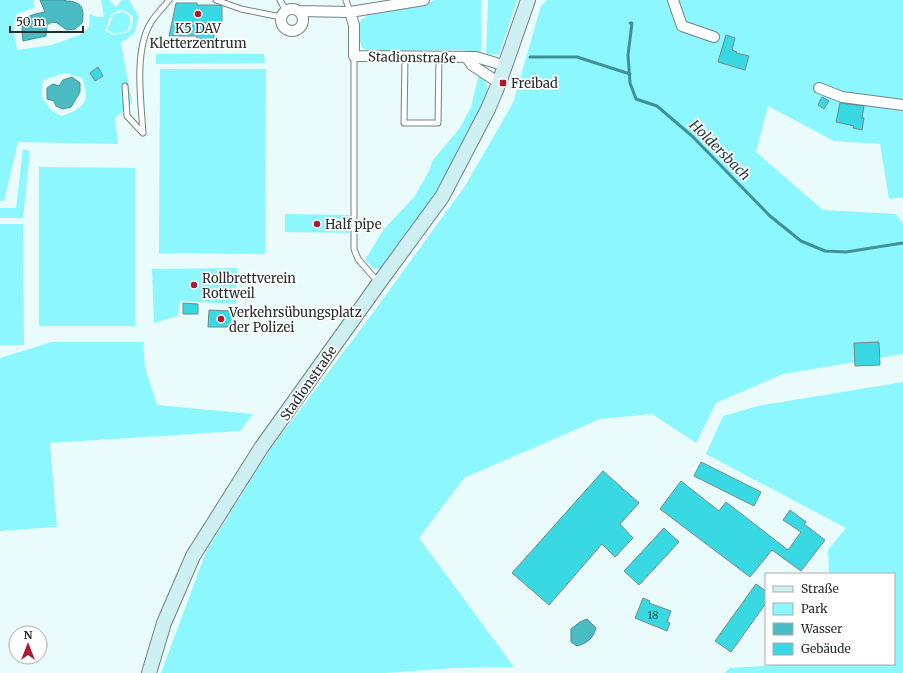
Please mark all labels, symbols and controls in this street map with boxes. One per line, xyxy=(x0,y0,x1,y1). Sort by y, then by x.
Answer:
scale bar xyxy=(10,8,83,34)
marker: K5 DAV Kletterzentrum xyxy=(193,9,203,19)
text: 50 m xyxy=(16,14,45,29)
place label: K5 DAV Kletterzentrum xyxy=(149,20,247,52)
street label: Stadionstraße xyxy=(368,48,456,67)
place label: Freibad xyxy=(511,75,558,92)
marker: Freibad xyxy=(498,78,508,88)
water label: Holdersbach xyxy=(685,115,754,184)
place label: Half pipe xyxy=(325,216,382,233)
marker: Half pipe xyxy=(312,219,322,229)
place label: Rollbrettverein Rottweil xyxy=(202,270,296,302)
marker: Rollbrettverein Rottweil xyxy=(189,280,199,290)
place label: Verkehrsübungsplatz der Polizei xyxy=(228,304,362,336)
marker: Verkehrsübungsplatz der Polizei xyxy=(216,314,226,324)
street label: Stadionstraße xyxy=(276,342,341,424)
legend xyxy=(765,573,895,665)
text: Straße xyxy=(801,581,839,596)
text: Park xyxy=(801,601,828,616)
house number: 18 xyxy=(647,608,659,622)
text: Wasser xyxy=(800,621,843,636)
north arrow xyxy=(8,625,48,665)
text: N xyxy=(24,628,33,642)
text: Gebäude xyxy=(801,641,851,656)

